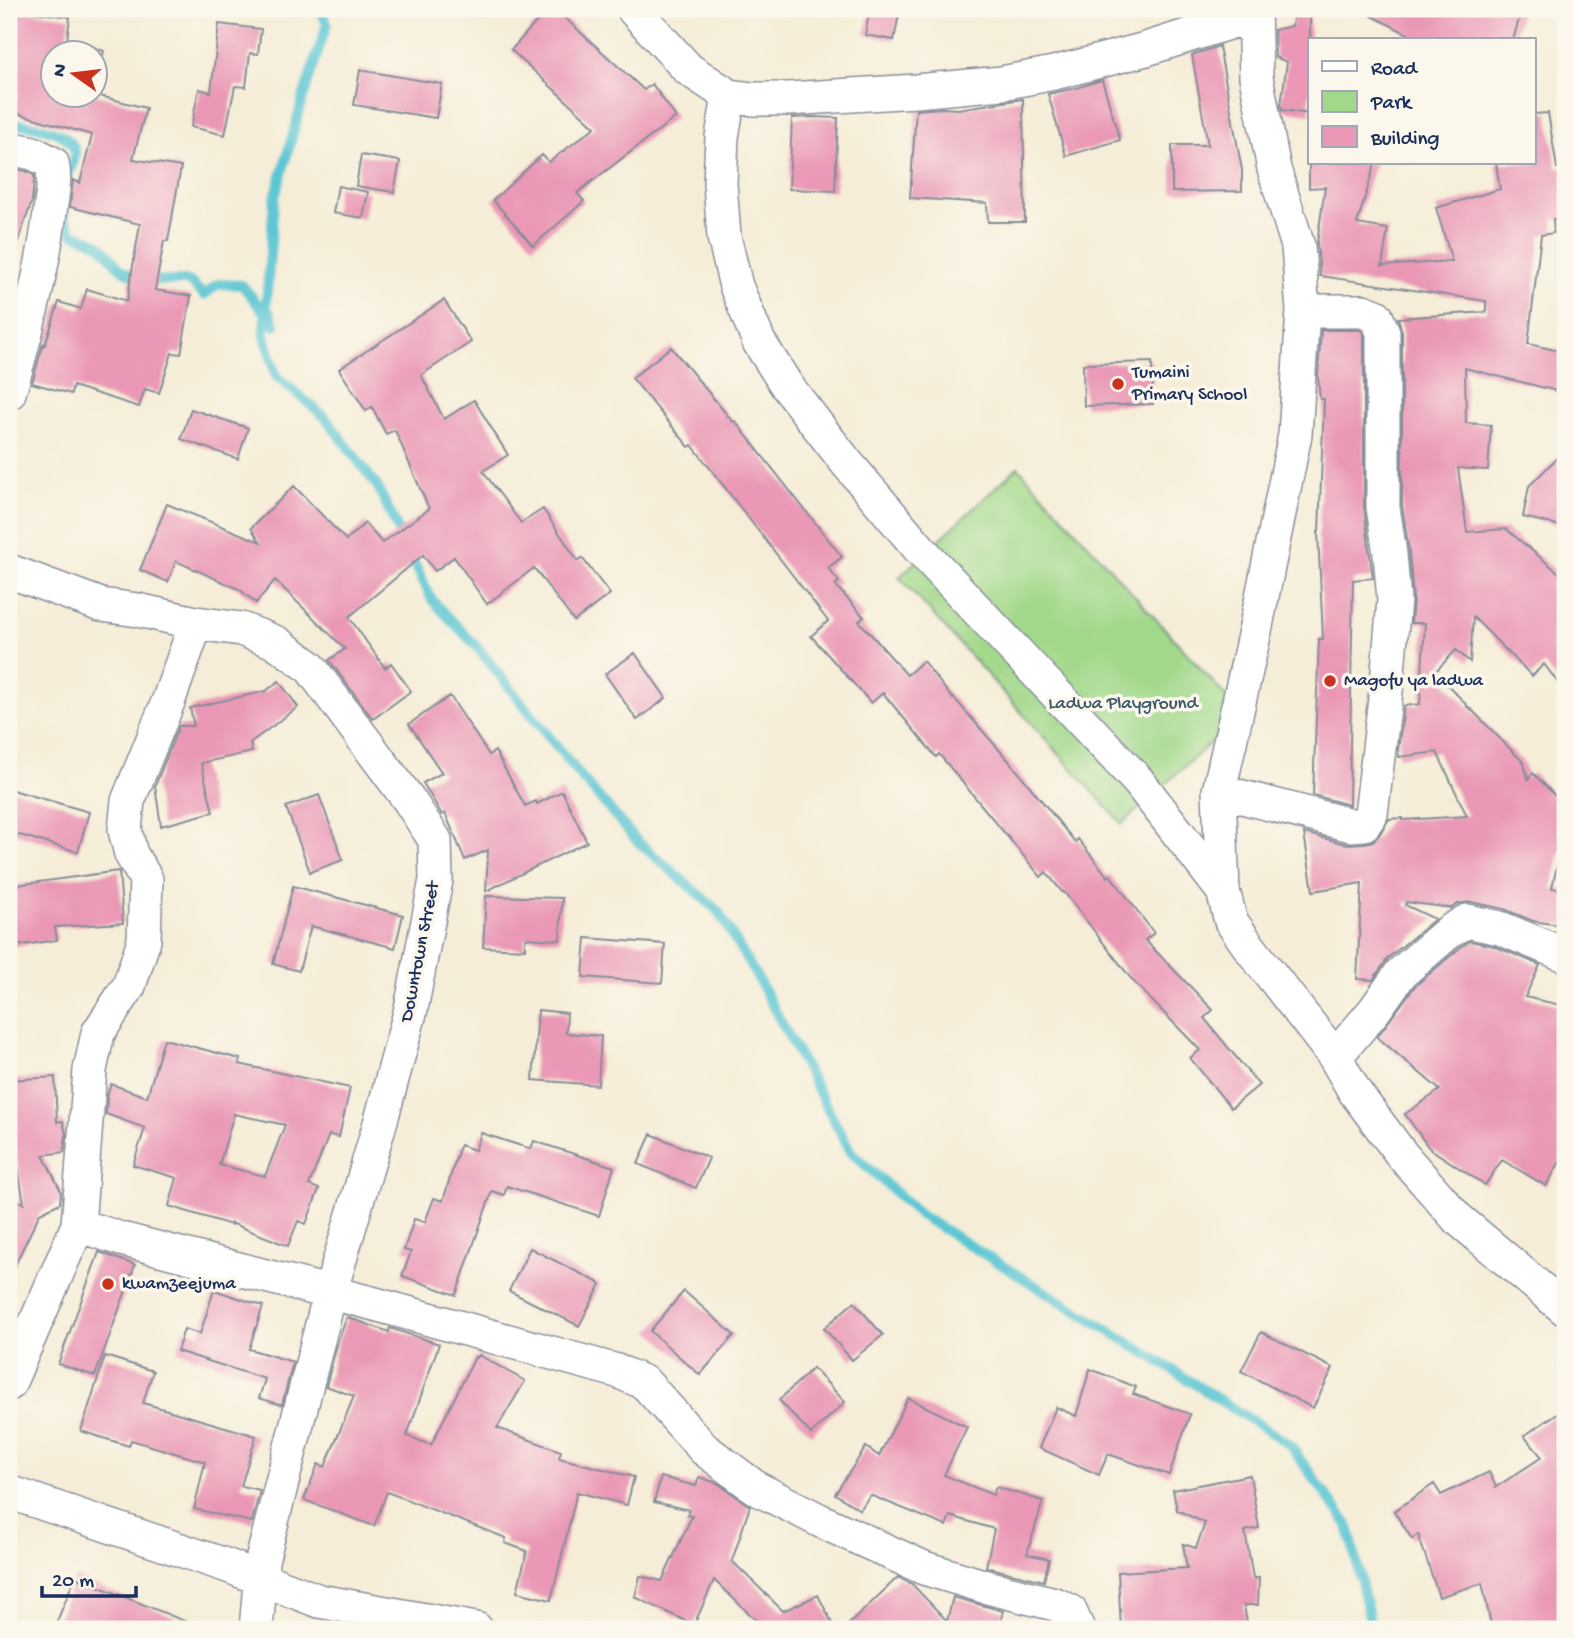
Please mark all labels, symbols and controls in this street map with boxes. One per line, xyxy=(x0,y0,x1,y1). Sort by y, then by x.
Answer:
north arrow xyxy=(38,38,108,108)
legend xyxy=(1308,38,1536,164)
text: Road xyxy=(1371,58,1419,83)
text: N xyxy=(48,62,74,80)
text: Park xyxy=(1370,92,1414,117)
text: Building xyxy=(1370,128,1440,153)
place label: Tumaini Primary School xyxy=(1131,362,1247,407)
marker: Tumaini Primary School xyxy=(1110,376,1126,392)
place label: Magofu ya ladwa xyxy=(1344,670,1485,693)
marker: Magofu ya ladwa xyxy=(1322,673,1338,689)
park label: Ladwa Playground xyxy=(1048,693,1200,716)
street label: Downtown Street xyxy=(396,878,446,1026)
place label: kwamzeejuma xyxy=(122,1273,237,1296)
marker: kwamzeejuma xyxy=(100,1276,116,1292)
scale bar xyxy=(42,1554,136,1598)
text: 20 m xyxy=(52,1570,94,1595)

